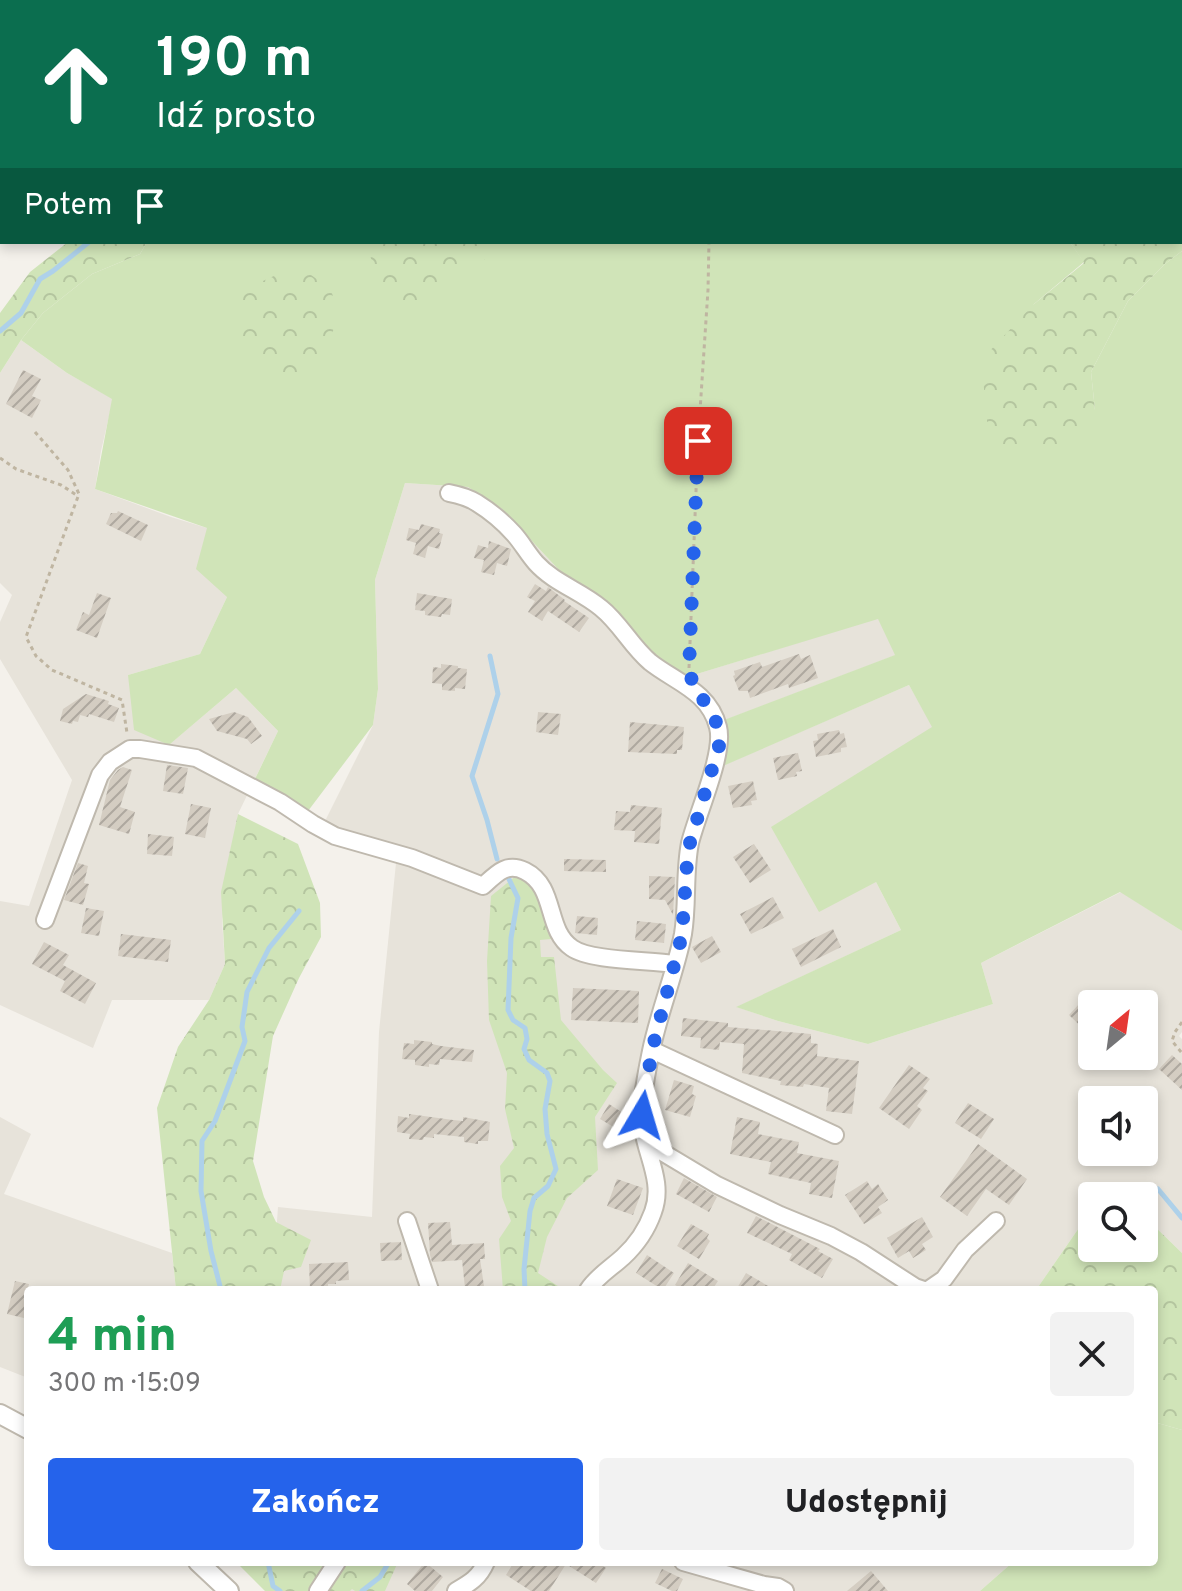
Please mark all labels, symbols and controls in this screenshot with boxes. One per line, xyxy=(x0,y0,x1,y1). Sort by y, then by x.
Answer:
text: 190 m xyxy=(156,26,313,96)
icon: ahead xyxy=(24,32,128,136)
text: Idź prosto xyxy=(156,95,316,141)
icon: arrive xyxy=(128,184,172,228)
text: Potem xyxy=(24,188,112,225)
pin xyxy=(664,407,732,475)
icon: arrive xyxy=(676,419,720,463)
north arrow xyxy=(1078,990,1158,1070)
map controls xyxy=(1078,990,1158,1262)
position arrow xyxy=(600,1073,684,1157)
button: sound xyxy=(1078,1086,1158,1166)
button: search xyxy=(1078,1182,1158,1262)
text: 4 min xyxy=(48,1308,177,1368)
button: close xyxy=(1050,1312,1134,1396)
text: 300 m · 15:09 xyxy=(48,1368,201,1401)
button: Zakończ xyxy=(48,1458,583,1550)
button: Udostępnij xyxy=(599,1458,1134,1550)

